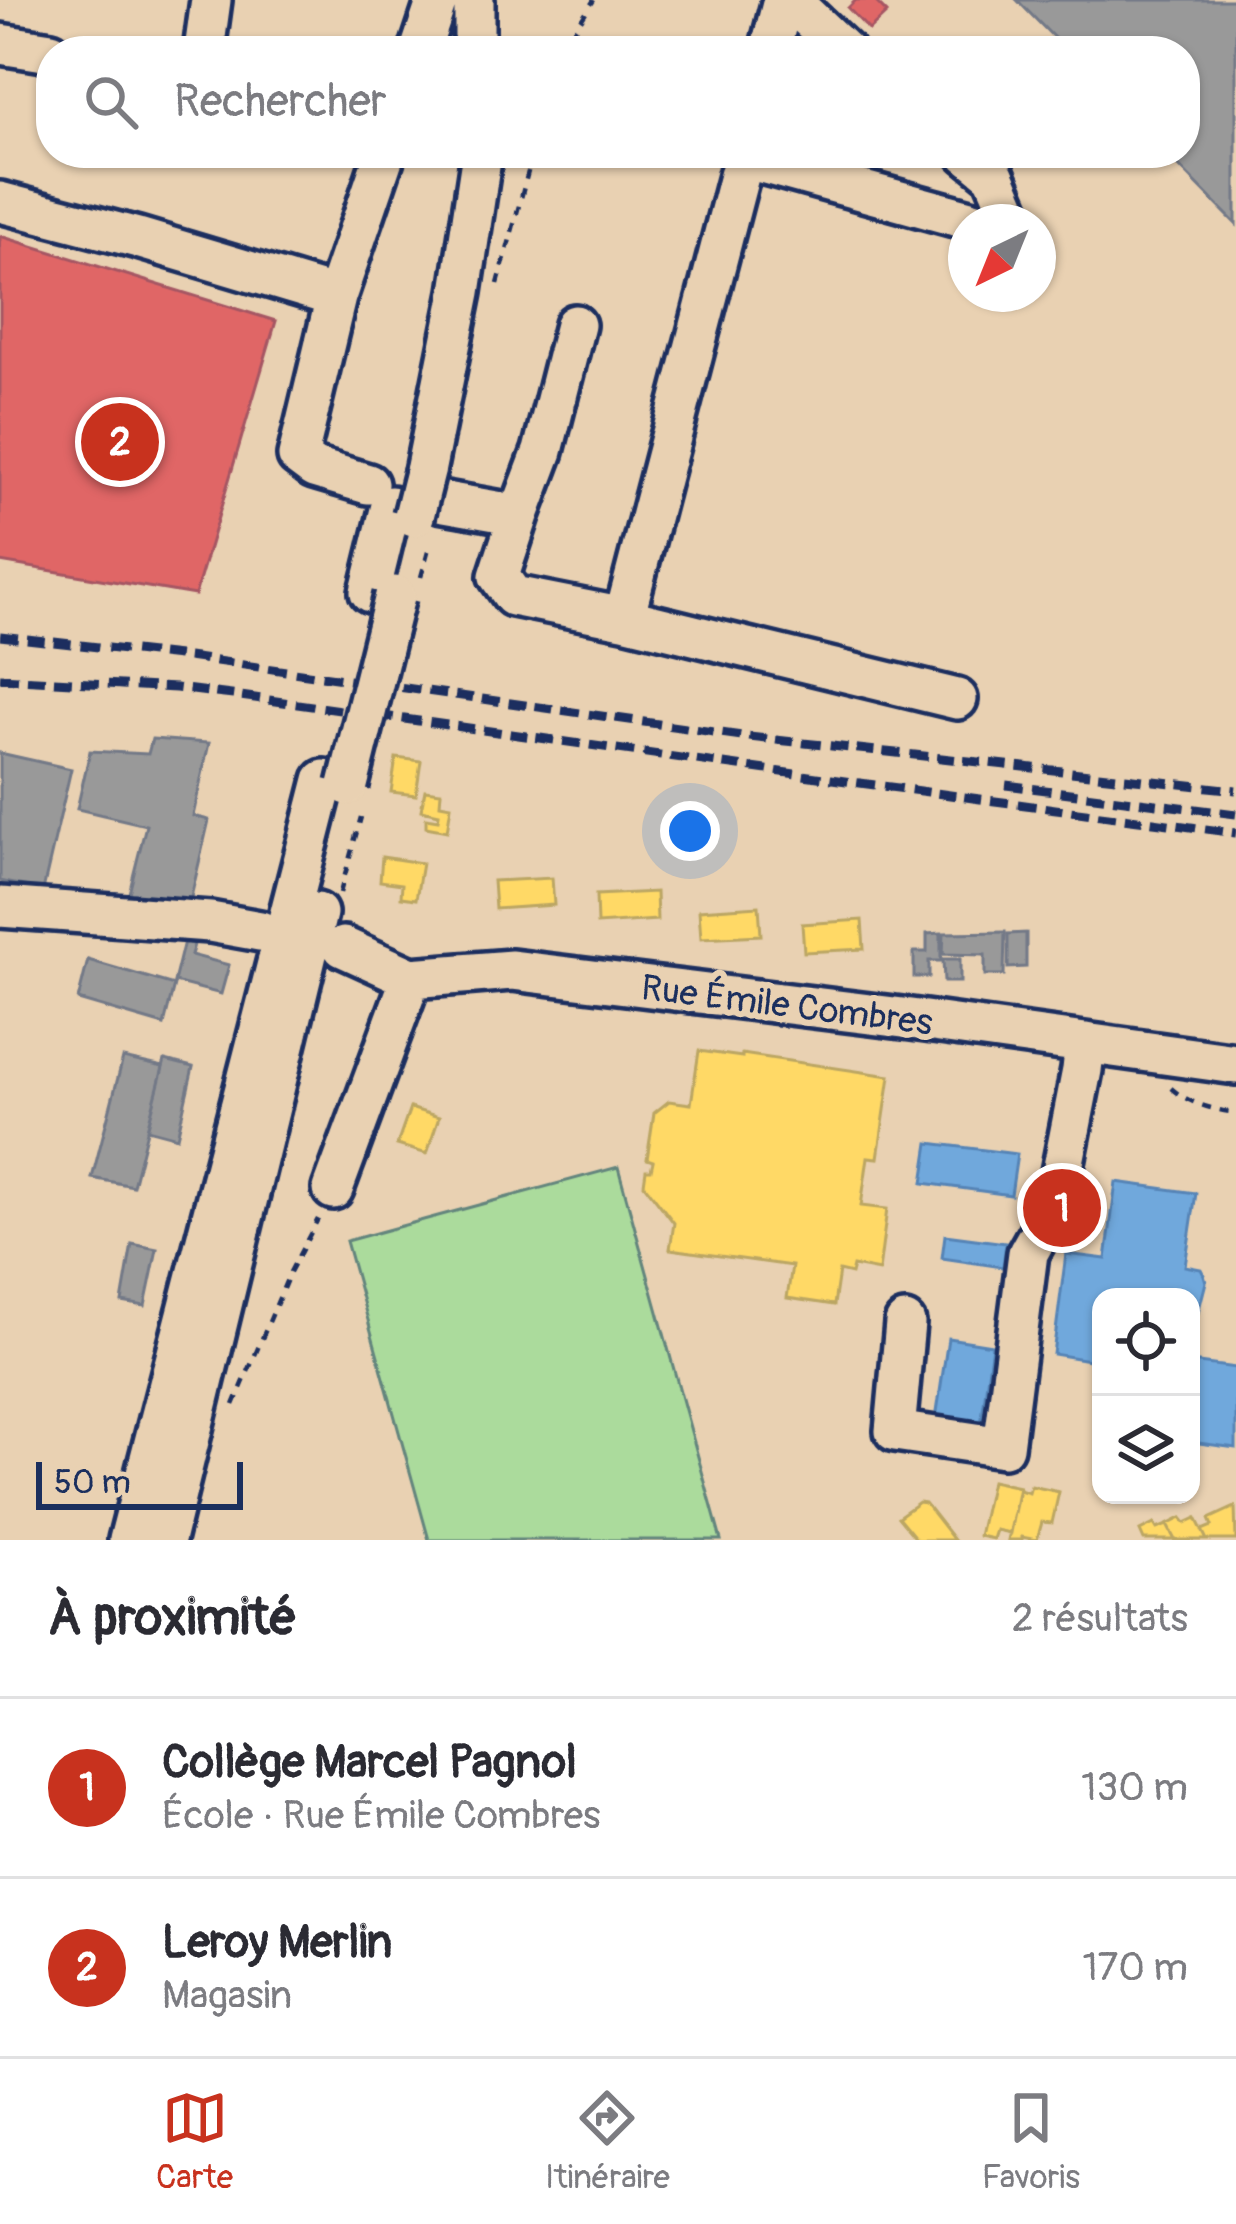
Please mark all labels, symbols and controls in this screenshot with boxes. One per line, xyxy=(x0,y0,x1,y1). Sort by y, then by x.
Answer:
search box xyxy=(36,36,1200,168)
icon: search xyxy=(78,69,144,135)
text: Rechercher xyxy=(174,74,387,130)
north arrow xyxy=(948,204,1056,312)
pin: 2 xyxy=(81,397,159,487)
your location xyxy=(660,801,720,861)
street label: Rue Émile Combres xyxy=(639,965,935,1046)
pin: 1 xyxy=(1023,1163,1101,1253)
map controls xyxy=(1092,1288,1200,1504)
button: locate xyxy=(1092,1288,1200,1396)
button: layers xyxy=(1092,1396,1200,1504)
scale bar xyxy=(36,1456,243,1509)
text: 50 m xyxy=(54,1462,131,1503)
text: À proximité xyxy=(48,1586,297,1650)
text: 2 résultats xyxy=(1012,1594,1188,1643)
text: Collège Marcel Pagnol xyxy=(162,1735,577,1791)
text: 1 xyxy=(79,1763,95,1812)
text: 130 m xyxy=(1081,1763,1188,1812)
text: École · Rue Émile Combres xyxy=(162,1791,600,1840)
text: Leroy Merlin xyxy=(162,1915,392,1971)
text: 2 xyxy=(76,1943,98,1992)
text: 170 m xyxy=(1082,1943,1188,1992)
text: Magasin xyxy=(162,1971,292,2020)
tab: Carte xyxy=(156,2085,233,2198)
tab: Itinéraire xyxy=(545,2085,670,2198)
tab: Favoris xyxy=(982,2085,1080,2198)

